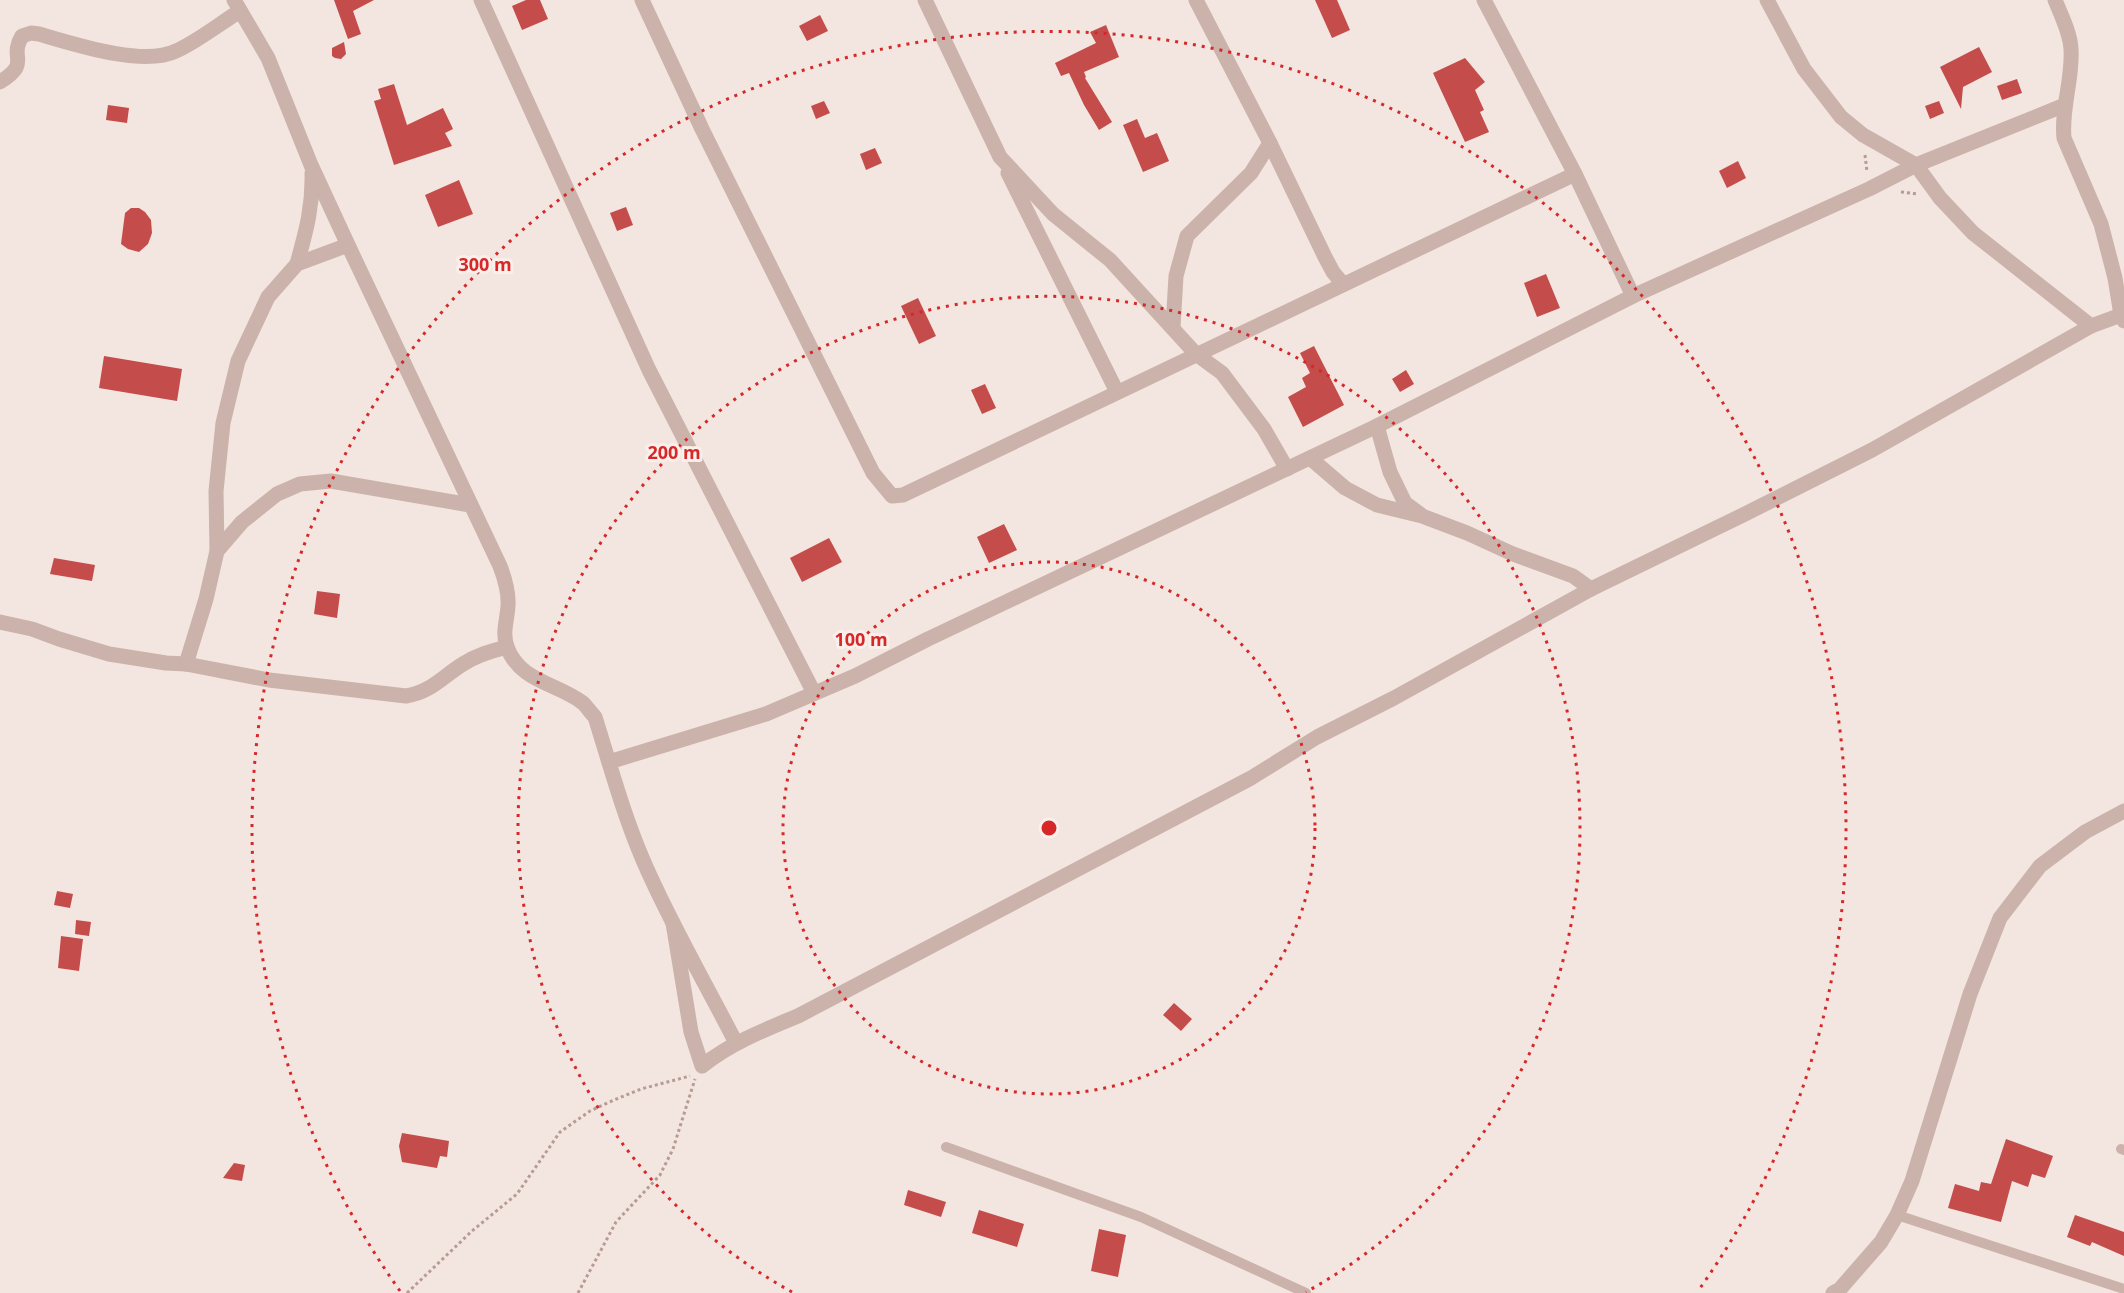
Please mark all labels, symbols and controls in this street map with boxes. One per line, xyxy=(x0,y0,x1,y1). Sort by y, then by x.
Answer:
text: 300 m xyxy=(458,252,512,276)
text: 200 m xyxy=(647,440,701,464)
text: 100 m xyxy=(834,627,888,651)
centre of rings xyxy=(1039,818,1059,838)

